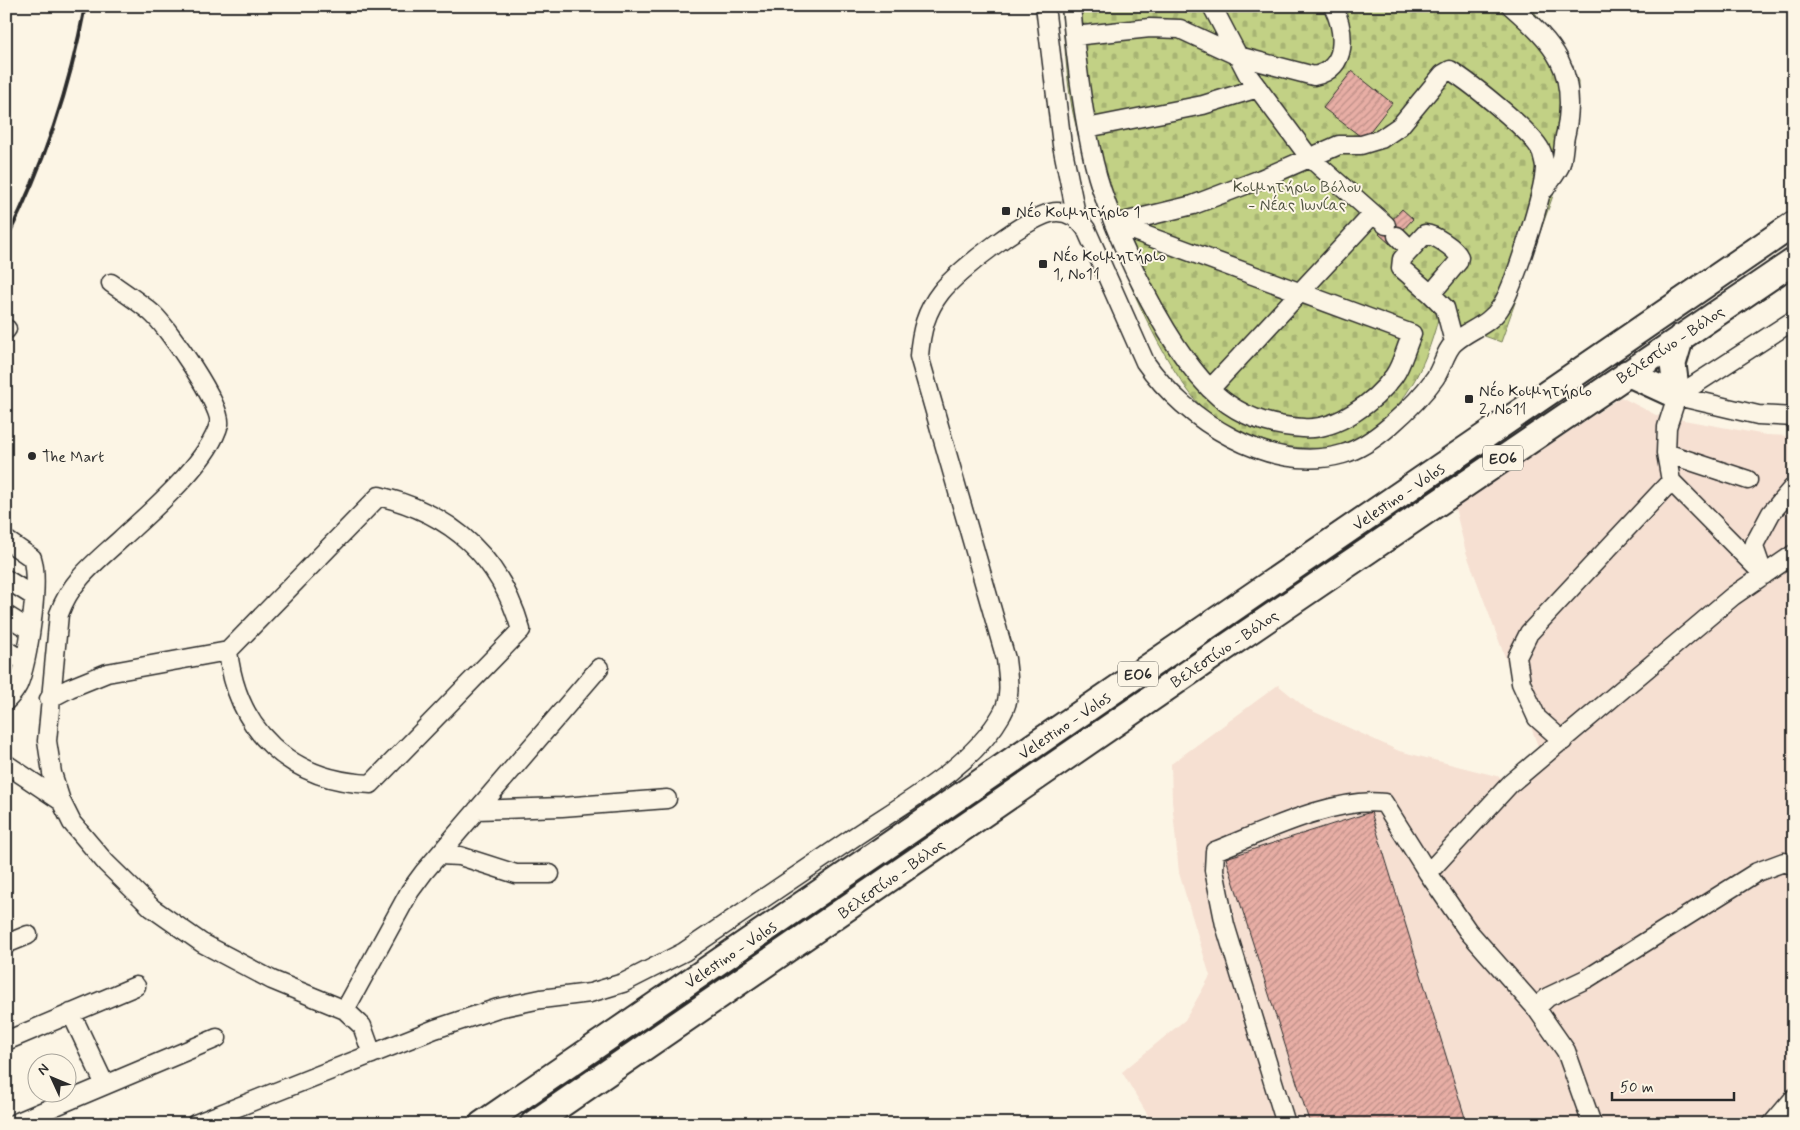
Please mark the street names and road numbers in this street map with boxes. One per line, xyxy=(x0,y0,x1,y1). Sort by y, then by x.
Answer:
street label: Βελεστίνο - Βόλος xyxy=(1613,301,1729,389)
road number: ΕΟ6 xyxy=(1483,446,1523,470)
street label: Velestino - Volos xyxy=(1349,459,1449,536)
street label: Βελεστίνο - Βόλος xyxy=(1167,605,1283,693)
road number: ΕΟ6 xyxy=(1118,662,1158,686)
street label: Velestino - Volos xyxy=(1015,688,1115,765)
street label: Βελεστίνο - Βόλος xyxy=(834,835,949,924)
street label: Velestino - Volos xyxy=(681,917,781,994)

